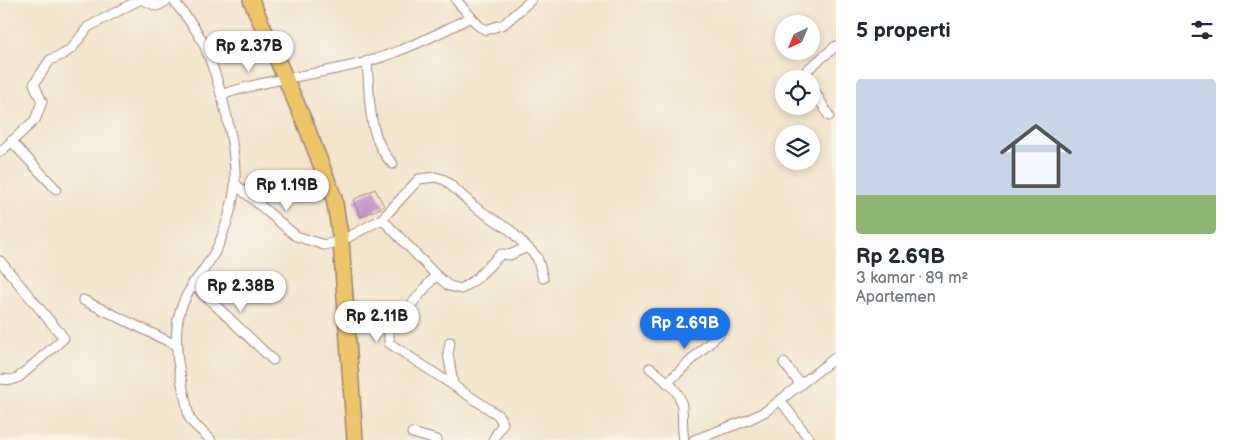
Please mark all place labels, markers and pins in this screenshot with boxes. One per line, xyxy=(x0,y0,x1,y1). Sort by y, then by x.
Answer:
pin: Rp 2.37B xyxy=(197,30,301,73)
pin: Rp 1.19B xyxy=(235,170,339,212)
pin: Rp 2.38B xyxy=(189,270,293,313)
pin: Rp 2.11B xyxy=(325,300,429,343)
pin: Rp 2.69B xyxy=(633,308,737,350)

